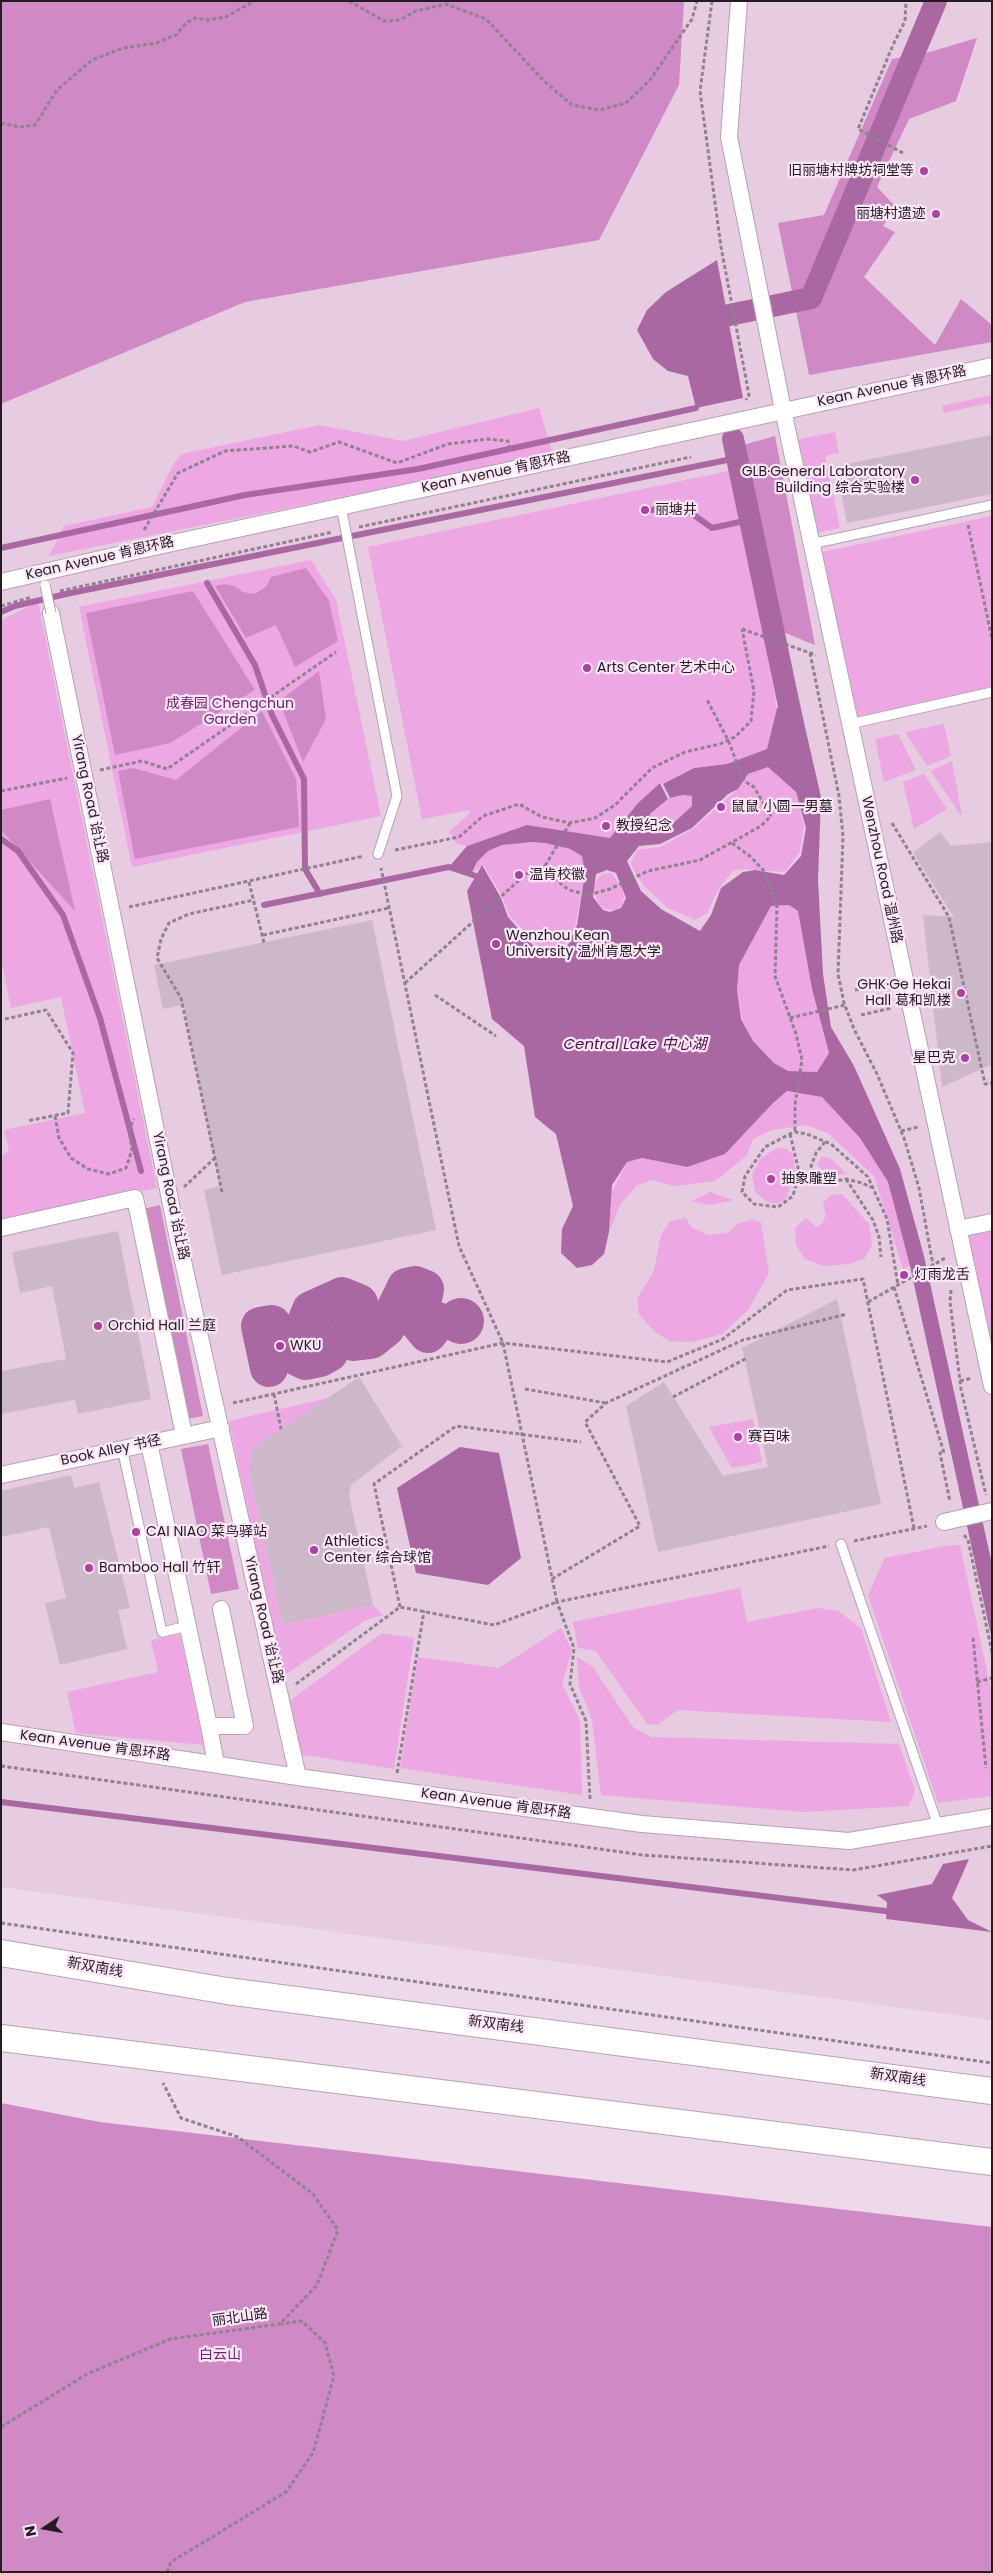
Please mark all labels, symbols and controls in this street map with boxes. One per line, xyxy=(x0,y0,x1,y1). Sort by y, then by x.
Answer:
place label: 旧丽塘村牌坊祠堂等 xyxy=(788,163,914,179)
marker: 旧丽塘村牌坊祠堂等 xyxy=(918,165,930,177)
place label: 丽塘村遗迹 xyxy=(856,206,926,222)
marker: 丽塘村遗迹 xyxy=(930,208,942,220)
street label: Kean Avenue 肯恩环路 xyxy=(816,363,968,411)
street label: Kean Avenue 肯恩环路 xyxy=(420,449,572,497)
place label: GLB·General Laboratory Building 综合实验楼 xyxy=(742,464,905,497)
marker: GLB·General Laboratory Building 综合实验楼 xyxy=(909,474,921,486)
place label: 丽塘井 xyxy=(655,502,697,518)
marker: 丽塘井 xyxy=(639,504,651,516)
street label: Kean Avenue 肯恩环路 xyxy=(24,534,176,584)
place label: Arts Center 艺术中心 xyxy=(597,660,735,676)
marker: Arts Center 艺术中心 xyxy=(581,662,593,674)
park label: 成春园 Chengchun Garden xyxy=(166,696,294,729)
street label: Yirang Road 诒让路 xyxy=(67,733,111,865)
street label: Wenzhou Road 温州路 xyxy=(857,795,905,945)
place label: 鼠鼠 小圆一男墓 xyxy=(731,799,833,815)
marker: 鼠鼠 小圆一男墓 xyxy=(715,801,727,813)
place label: 教授纪念 xyxy=(616,818,672,834)
marker: 教授纪念 xyxy=(600,820,612,832)
place label: 温肯校徽 xyxy=(529,867,585,883)
marker: 温肯校徽 xyxy=(513,869,525,881)
place label: Wenzhou Kean University 温州肯恩大学 xyxy=(506,928,661,960)
marker: Wenzhou Kean University 温州肯恩大学 xyxy=(490,938,502,950)
place label: GHK·Ge Hekai Hall 葛和凯楼 xyxy=(857,977,951,1010)
marker: GHK·Ge Hekai Hall 葛和凯楼 xyxy=(955,987,967,999)
water label: Central Lake 中心湖 xyxy=(564,1036,706,1054)
place label: 星巴克 xyxy=(913,1050,955,1066)
marker: 星巴克 xyxy=(959,1052,971,1064)
street label: Yirang Road 诒让路 xyxy=(148,1130,192,1262)
place label: 抽象雕塑 xyxy=(781,1171,837,1187)
marker: 抽象雕塑 xyxy=(765,1173,777,1185)
place label: 灯雨龙舌 xyxy=(914,1267,970,1283)
marker: 灯雨龙舌 xyxy=(898,1269,910,1281)
place label: Orchid Hall 兰庭 xyxy=(108,1318,216,1334)
marker: Orchid Hall 兰庭 xyxy=(92,1320,104,1332)
place label: WKU xyxy=(290,1338,321,1354)
marker: WKU xyxy=(274,1340,286,1352)
place label: 赛百味 xyxy=(748,1429,790,1445)
marker: 赛百味 xyxy=(732,1431,744,1443)
street label: Book Alley 书径 xyxy=(59,1432,163,1470)
place label: CAI NIAO 菜鸟驿站 xyxy=(146,1524,267,1540)
marker: CAI NIAO 菜鸟驿站 xyxy=(130,1526,142,1538)
place label: Athletics Center 综合球馆 xyxy=(324,1534,431,1566)
marker: Athletics Center 综合球馆 xyxy=(308,1544,320,1556)
street label: Yirang Road 诒让路 xyxy=(240,1554,286,1686)
place label: Bamboo Hall 竹轩 xyxy=(99,1560,220,1576)
marker: Bamboo Hall 竹轩 xyxy=(83,1562,95,1574)
street label: Kean Avenue 肯恩环路 xyxy=(19,1727,171,1765)
street label: Kean Avenue 肯恩环路 xyxy=(420,1785,572,1823)
street label: 新双南线 xyxy=(66,1955,124,1981)
street label: 新双南线 xyxy=(467,2013,525,2037)
street label: 新双南线 xyxy=(869,2066,927,2090)
street label: 丽北山路 xyxy=(211,2306,269,2330)
park label: 白云山 xyxy=(199,2347,241,2363)
north arrow xyxy=(20,2503,70,2553)
text: N xyxy=(19,2524,41,2538)

